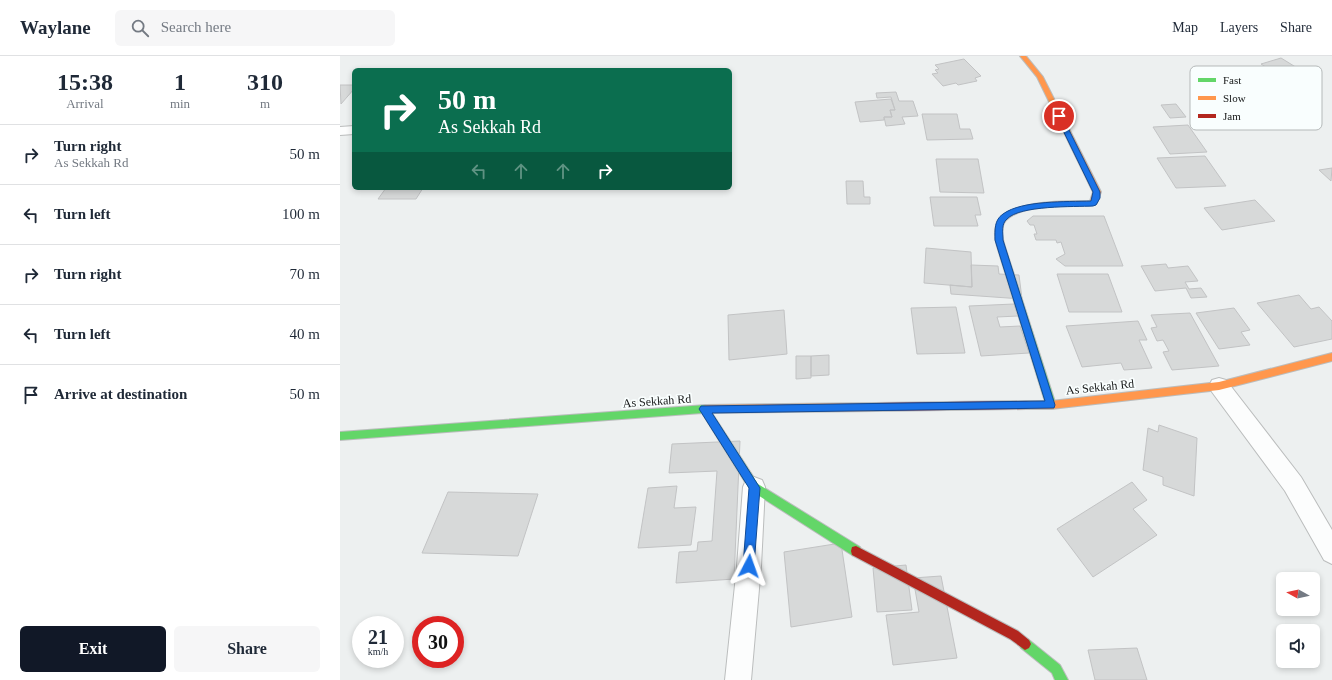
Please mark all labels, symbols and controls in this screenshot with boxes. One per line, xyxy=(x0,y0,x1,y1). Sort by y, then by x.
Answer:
search box xyxy=(115,10,395,46)
text: Waylane xyxy=(20,17,91,38)
icon: search xyxy=(129,17,151,39)
text: Search here xyxy=(161,19,231,35)
text: Map xyxy=(1172,20,1198,35)
text: Layers xyxy=(1220,20,1258,35)
text: Share xyxy=(1280,20,1312,35)
legend xyxy=(1190,66,1322,130)
text: 15:38 xyxy=(57,69,113,95)
text: 1 xyxy=(174,69,186,95)
text: 310 xyxy=(247,69,283,95)
text: Fast xyxy=(1223,74,1241,86)
icon: right xyxy=(372,84,424,136)
text: 50 m xyxy=(438,84,496,115)
text: Slow xyxy=(1223,92,1246,104)
text: Arrival xyxy=(66,96,104,111)
text: min xyxy=(170,96,190,111)
text: m xyxy=(260,96,270,111)
pin xyxy=(1042,99,1076,133)
icon: arrive xyxy=(1048,105,1070,127)
text: Jam xyxy=(1223,110,1241,122)
text: As Sekkah Rd xyxy=(438,117,541,137)
text: Turn right xyxy=(54,138,121,154)
icon: right xyxy=(20,144,42,166)
text: 50 m xyxy=(290,146,320,162)
text: As Sekkah Rd xyxy=(54,155,128,170)
icon: left xyxy=(468,160,490,182)
icon: ahead xyxy=(510,160,532,182)
icon: ahead xyxy=(552,160,574,182)
icon: right xyxy=(594,160,616,182)
icon: left xyxy=(20,204,42,226)
text: Turn left xyxy=(54,206,111,222)
text: 100 m xyxy=(282,206,320,222)
icon: right xyxy=(20,264,42,286)
text: Turn right xyxy=(54,266,121,282)
text: 70 m xyxy=(290,266,320,282)
icon: left xyxy=(20,324,42,346)
text: Turn left xyxy=(54,326,111,342)
text: 40 m xyxy=(290,326,320,342)
street label: As Sekkah Rd xyxy=(1065,376,1135,398)
icon: arrive xyxy=(20,384,42,406)
text: Arrive at destination xyxy=(54,386,187,402)
text: 50 m xyxy=(290,386,320,402)
street label: As Sekkah Rd xyxy=(622,392,692,410)
position arrow xyxy=(728,545,770,587)
north arrow xyxy=(1276,572,1320,616)
map controls xyxy=(1276,572,1320,668)
speed limit sign: 30 xyxy=(412,616,464,668)
button: sound xyxy=(1276,624,1320,668)
button: Exit xyxy=(20,626,166,672)
button: Share xyxy=(174,626,320,672)
text: 21 xyxy=(368,626,388,648)
text: km/h xyxy=(368,646,388,657)

